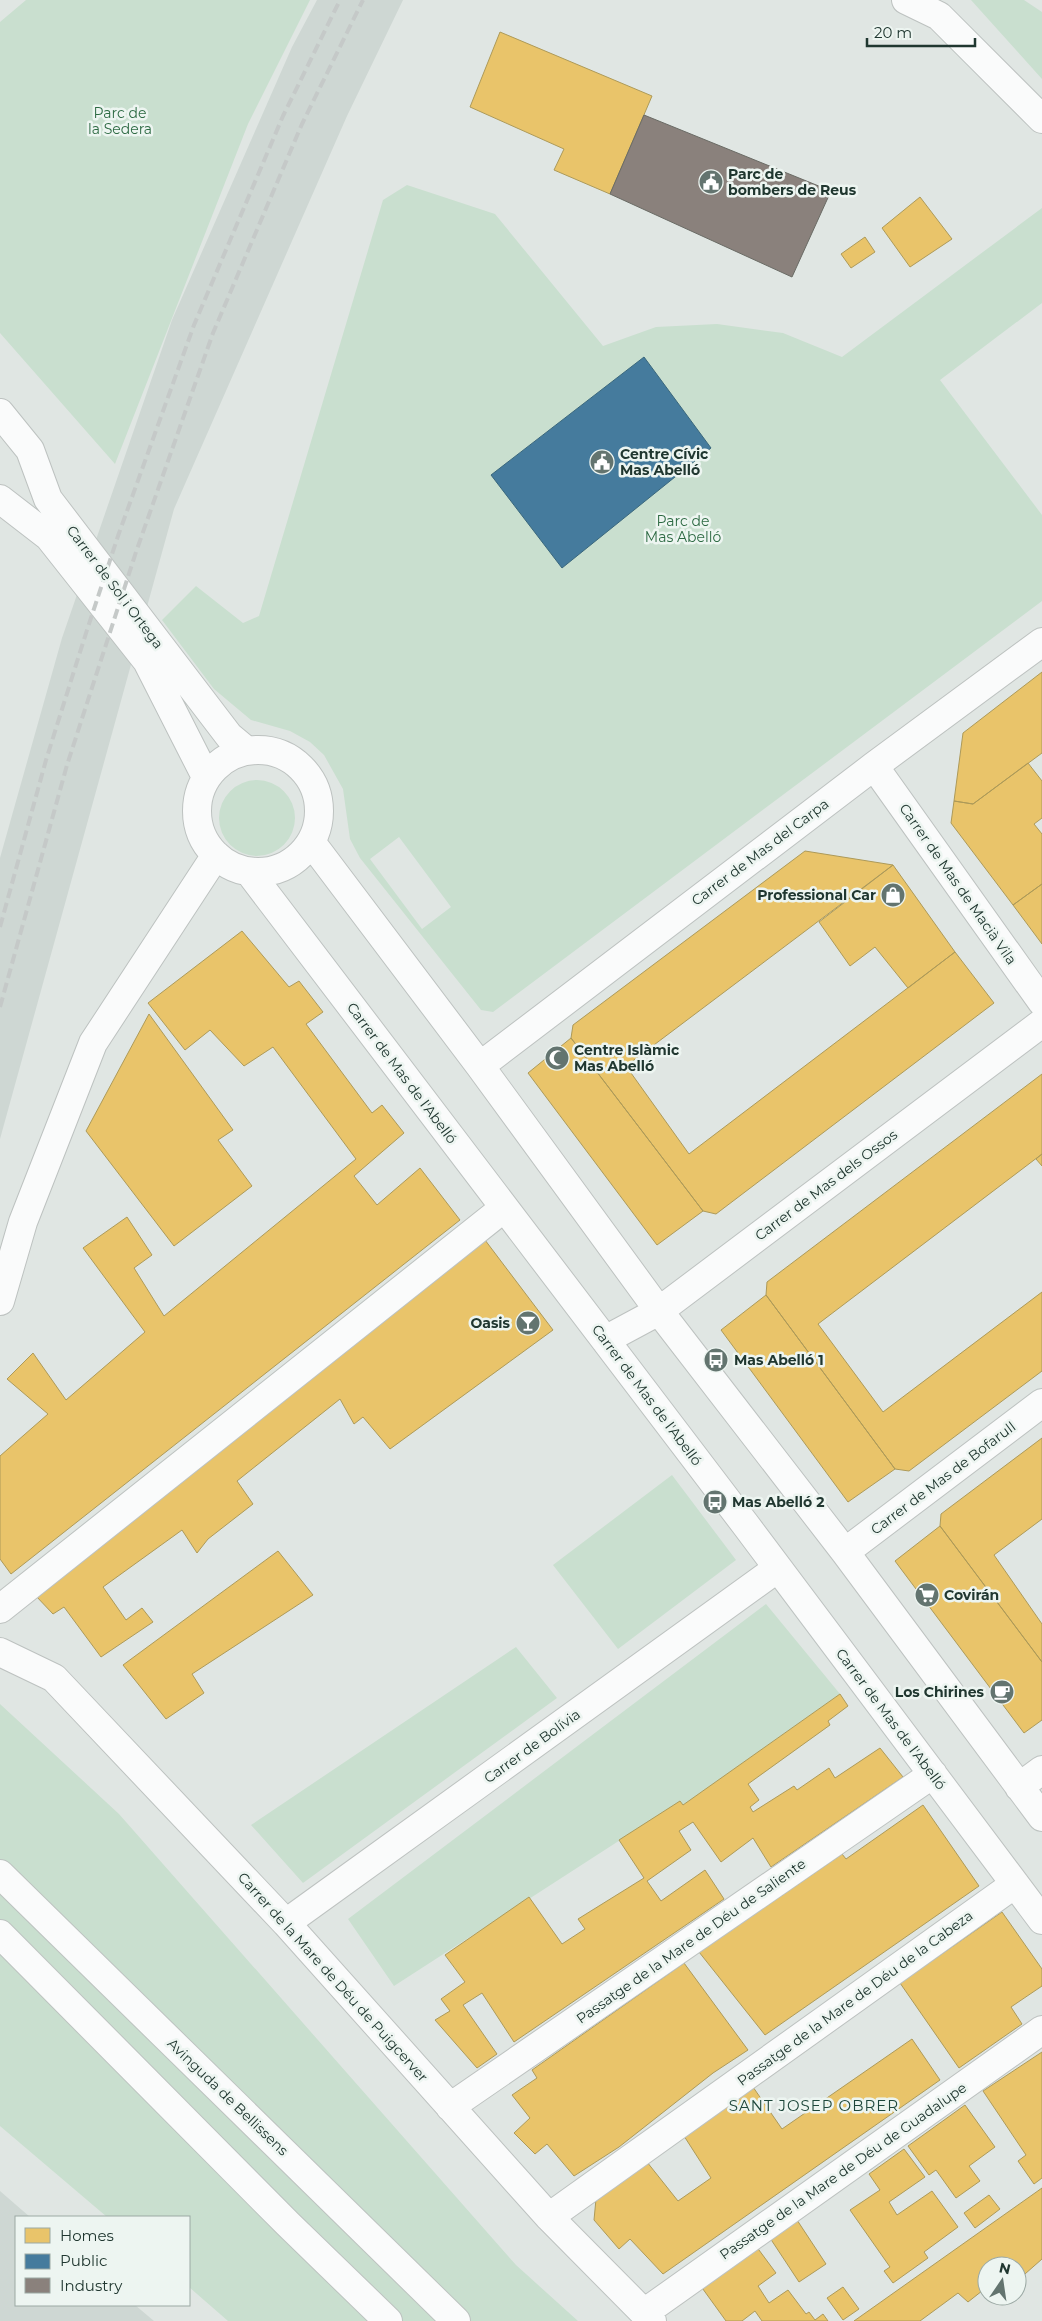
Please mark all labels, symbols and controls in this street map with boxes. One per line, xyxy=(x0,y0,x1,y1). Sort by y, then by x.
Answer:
scale bar xyxy=(867,15,974,47)
text: 20 m xyxy=(874,23,912,42)
park label: Parc de la Sedera xyxy=(88,104,152,138)
place label: Parc de bombers de Reus xyxy=(728,165,857,199)
public building icon: Parc de bombers de Reus xyxy=(698,169,724,195)
place label: Centre Cívic Mas Abelló xyxy=(620,445,709,479)
public building icon: Centre Cívic Mas Abelló xyxy=(589,449,615,475)
park label: Parc de Mas Abelló xyxy=(645,512,721,546)
street label: Carrer de Sol i Ortega xyxy=(63,522,167,652)
street label: Carrer de Mas del Carpa xyxy=(688,795,832,909)
street label: Carrer de Mas de Macià Vila xyxy=(895,800,1021,968)
shop icon: Professional Car xyxy=(880,882,906,908)
place label: Professional Car xyxy=(757,886,876,904)
street label: Carrer de Mas de l'Abelló xyxy=(343,999,461,1147)
place label: Centre Islàmic Mas Abelló xyxy=(574,1041,680,1075)
mosque icon: Centre Islàmic Mas Abelló xyxy=(544,1045,570,1071)
street label: Carrer de Mas dels Ossos xyxy=(751,1125,901,1244)
bar icon: Oasis xyxy=(515,1310,541,1336)
place label: Oasis xyxy=(470,1314,511,1332)
street label: Carrer de Mas de l'Abelló xyxy=(588,1321,706,1469)
bus stop icon: Mas Abelló 1 xyxy=(703,1347,729,1373)
place label: Mas Abelló 1 xyxy=(734,1351,824,1369)
street label: Carrer de Mas de Bofarull xyxy=(867,1418,1019,1538)
bus stop icon: Mas Abelló 2 xyxy=(702,1489,728,1515)
place label: Mas Abelló 2 xyxy=(732,1493,824,1511)
supermarket icon: Covirán xyxy=(914,1582,940,1608)
place label: Covirán xyxy=(944,1586,999,1604)
street label: Carrer de Mas de l'Abelló xyxy=(832,1645,950,1793)
cafe icon: Los Chirines xyxy=(989,1679,1015,1705)
place label: Los Chirines xyxy=(895,1683,985,1701)
street label: Carrer de Bolívia xyxy=(480,1705,584,1787)
street label: Passatge de la Mare de Déu de Saliente xyxy=(573,1854,809,2028)
street label: Carrer de la Mare de Déu de Puigcerver xyxy=(234,1868,432,2086)
street label: Passatge de la Mare de Déu de la Cabeza xyxy=(734,1906,976,2090)
street label: Avinguda de Bellissens xyxy=(164,2035,292,2160)
street label: Passatge de la Mare de Déu de Guadalupe xyxy=(716,2078,970,2264)
district label: SANT JOSEP OBRER xyxy=(729,2096,899,2115)
legend xyxy=(15,2216,190,2306)
text: Homes xyxy=(60,2226,114,2245)
text: Public xyxy=(60,2251,108,2270)
north arrow xyxy=(977,2256,1027,2306)
text: N xyxy=(997,2258,1012,2278)
text: Industry xyxy=(60,2276,123,2295)

